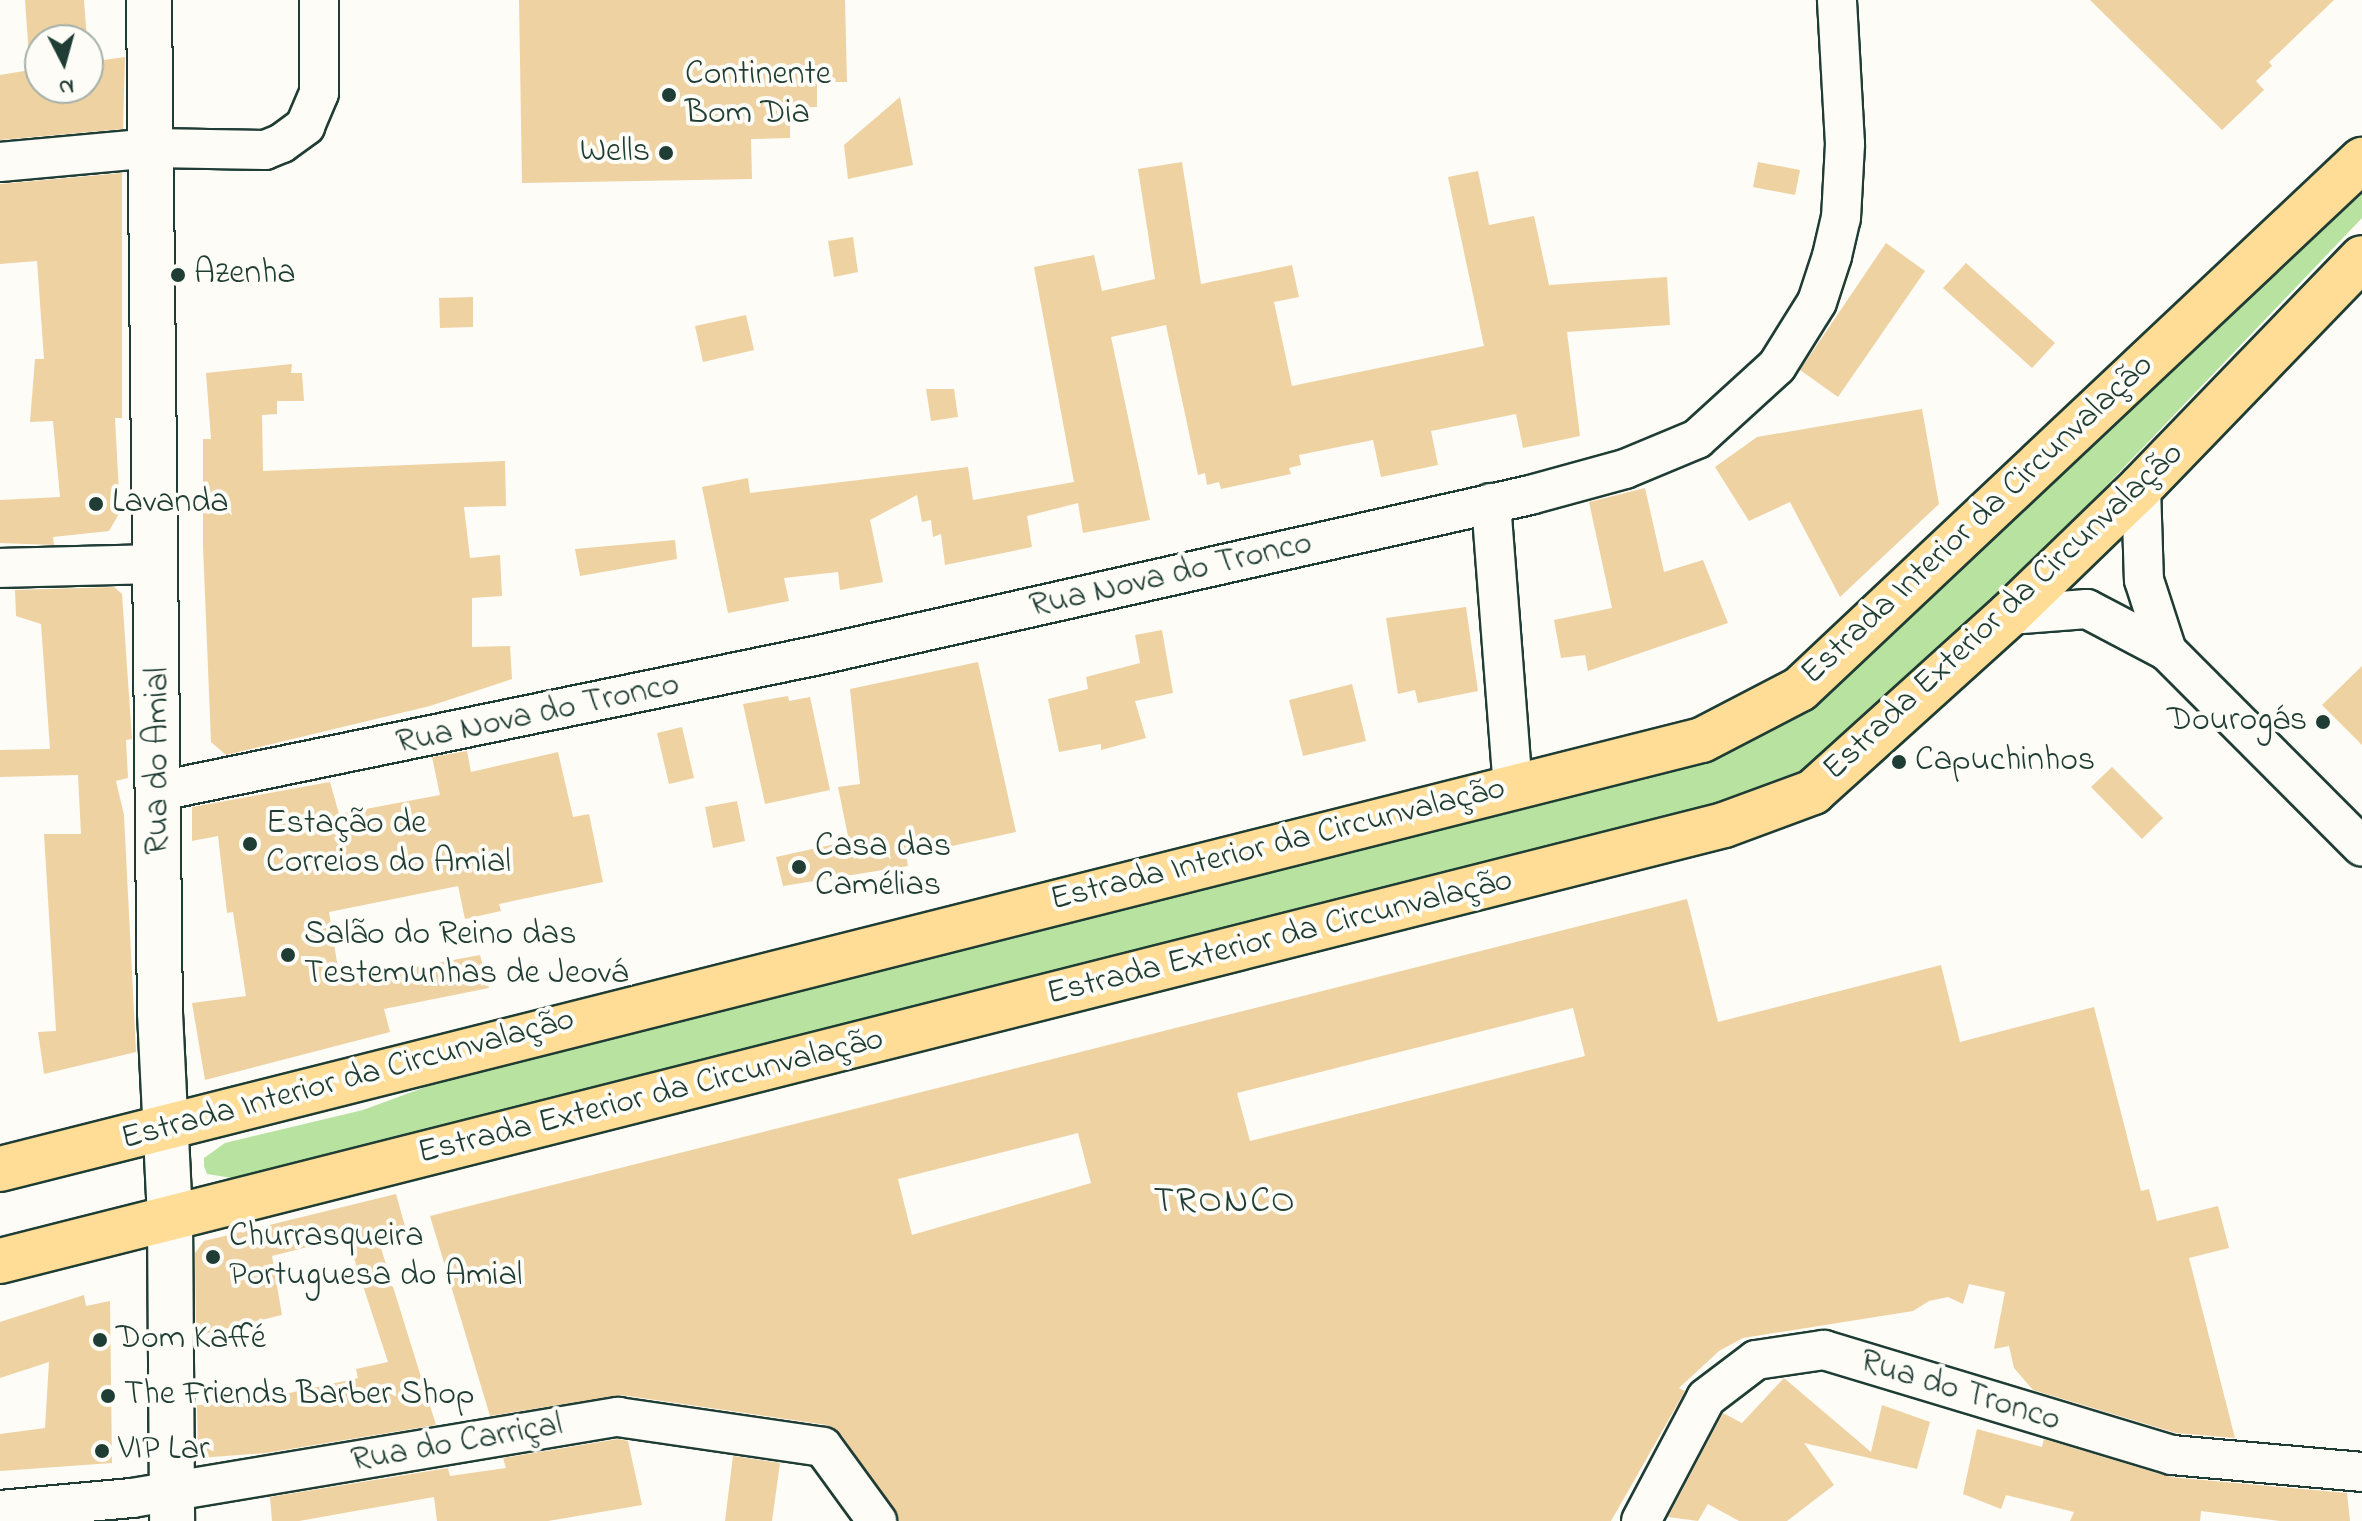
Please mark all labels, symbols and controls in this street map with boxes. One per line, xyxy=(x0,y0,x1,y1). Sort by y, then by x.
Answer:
north arrow xyxy=(24,24,104,104)
place label: Continente Bom Dia xyxy=(685,55,831,134)
text: N xyxy=(57,69,75,103)
marker: Continente Bom Dia xyxy=(660,86,678,104)
place label: Wells xyxy=(580,133,650,173)
marker: Wells xyxy=(657,144,675,162)
place label: Azenha xyxy=(194,255,296,295)
marker: Azenha xyxy=(169,266,187,284)
street label: Estrada Interior da Circunvalação xyxy=(1793,346,2163,694)
street label: Estrada Exterior da Circunvalação xyxy=(1815,434,2193,790)
place label: Lavanda xyxy=(112,484,229,524)
marker: Lavanda xyxy=(87,495,105,513)
street label: Rua Nova do Tronco xyxy=(1026,524,1316,628)
street label: Rua Nova do Tronco xyxy=(393,665,683,765)
street label: Rua do Amial xyxy=(139,667,179,855)
place label: Dourogás xyxy=(2167,702,2307,742)
marker: Dourogás xyxy=(2314,713,2332,731)
place label: Capuchinhos xyxy=(1915,742,2095,782)
marker: Capuchinhos xyxy=(1890,753,1908,771)
street label: Estrada Interior da Circunvalação xyxy=(1046,769,1510,921)
place label: Estação de Correios do Amial xyxy=(266,804,511,884)
place label: Casa das Camélias xyxy=(815,827,951,906)
marker: Estação de Correios do Amial xyxy=(241,835,259,853)
marker: Casa das Camélias xyxy=(790,858,808,876)
street label: Estrada Exterior da Circunvalação xyxy=(1043,860,1517,1016)
place label: Salão do Reino das Testemunhas de Jeová xyxy=(304,915,628,994)
marker: Salão do Reino das Testemunhas de Jeová xyxy=(279,946,297,964)
street label: Estrada Interior da Circunvalação xyxy=(117,1000,579,1160)
street label: Estrada Exterior da Circunvalação xyxy=(414,1019,888,1175)
district label: TRONCO xyxy=(1153,1181,1297,1225)
place label: Churrasqueira Portuguesa do Amial xyxy=(229,1217,522,1296)
marker: Churrasqueira Portuguesa do Amial xyxy=(204,1248,222,1266)
place label: Dom Kaffé xyxy=(116,1320,266,1360)
marker: Dom Kaffé xyxy=(91,1331,109,1349)
street label: Rua do Tronco xyxy=(1855,1342,2065,1442)
place label: The Friends Barber Shop xyxy=(124,1376,474,1416)
marker: The Friends Barber Shop xyxy=(99,1387,117,1405)
street label: Rua do Carriçal xyxy=(348,1405,566,1483)
place label: VIP Lar xyxy=(118,1431,210,1471)
marker: VIP Lar xyxy=(93,1442,111,1460)

